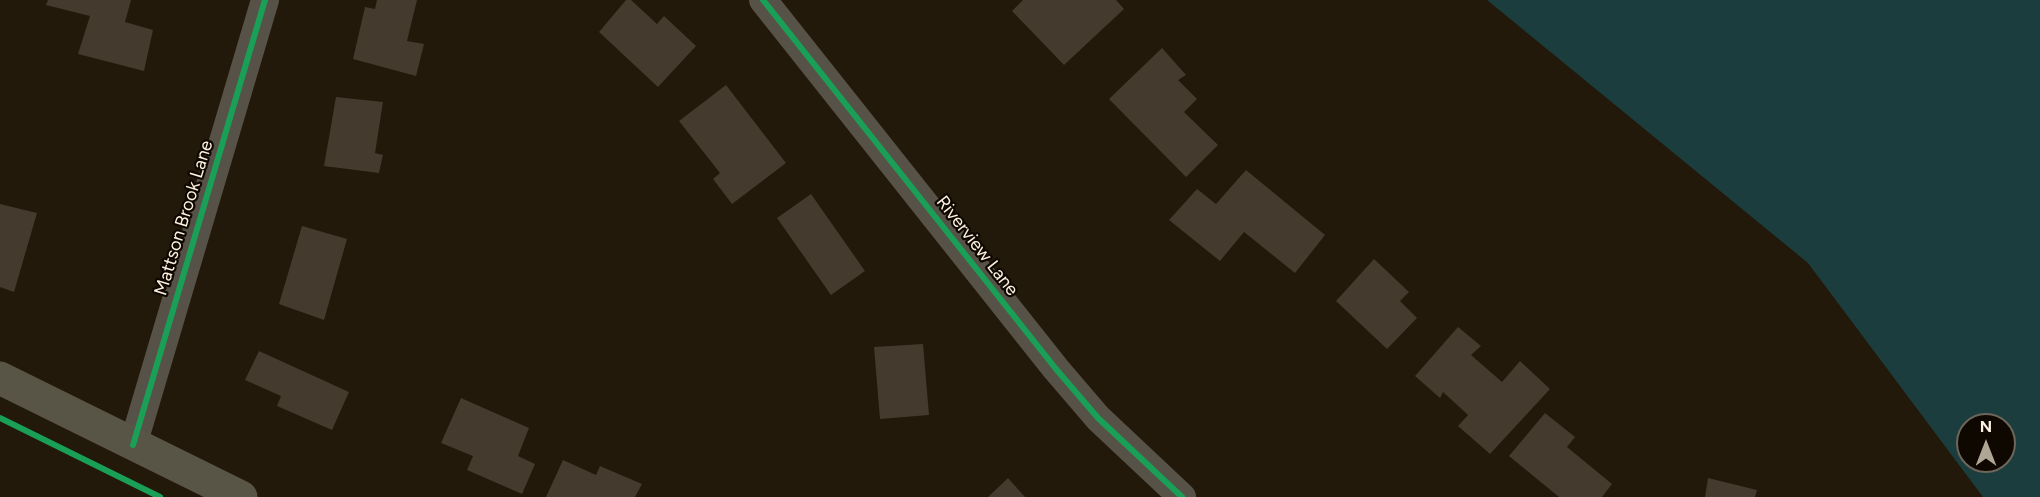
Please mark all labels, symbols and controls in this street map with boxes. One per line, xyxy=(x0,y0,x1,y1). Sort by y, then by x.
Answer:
street label: Mattson Brook Lane xyxy=(150,138,218,298)
street label: Riverview Lane xyxy=(931,192,1023,300)
north arrow xyxy=(1956,413,2016,473)
text: N xyxy=(1980,417,1992,436)

